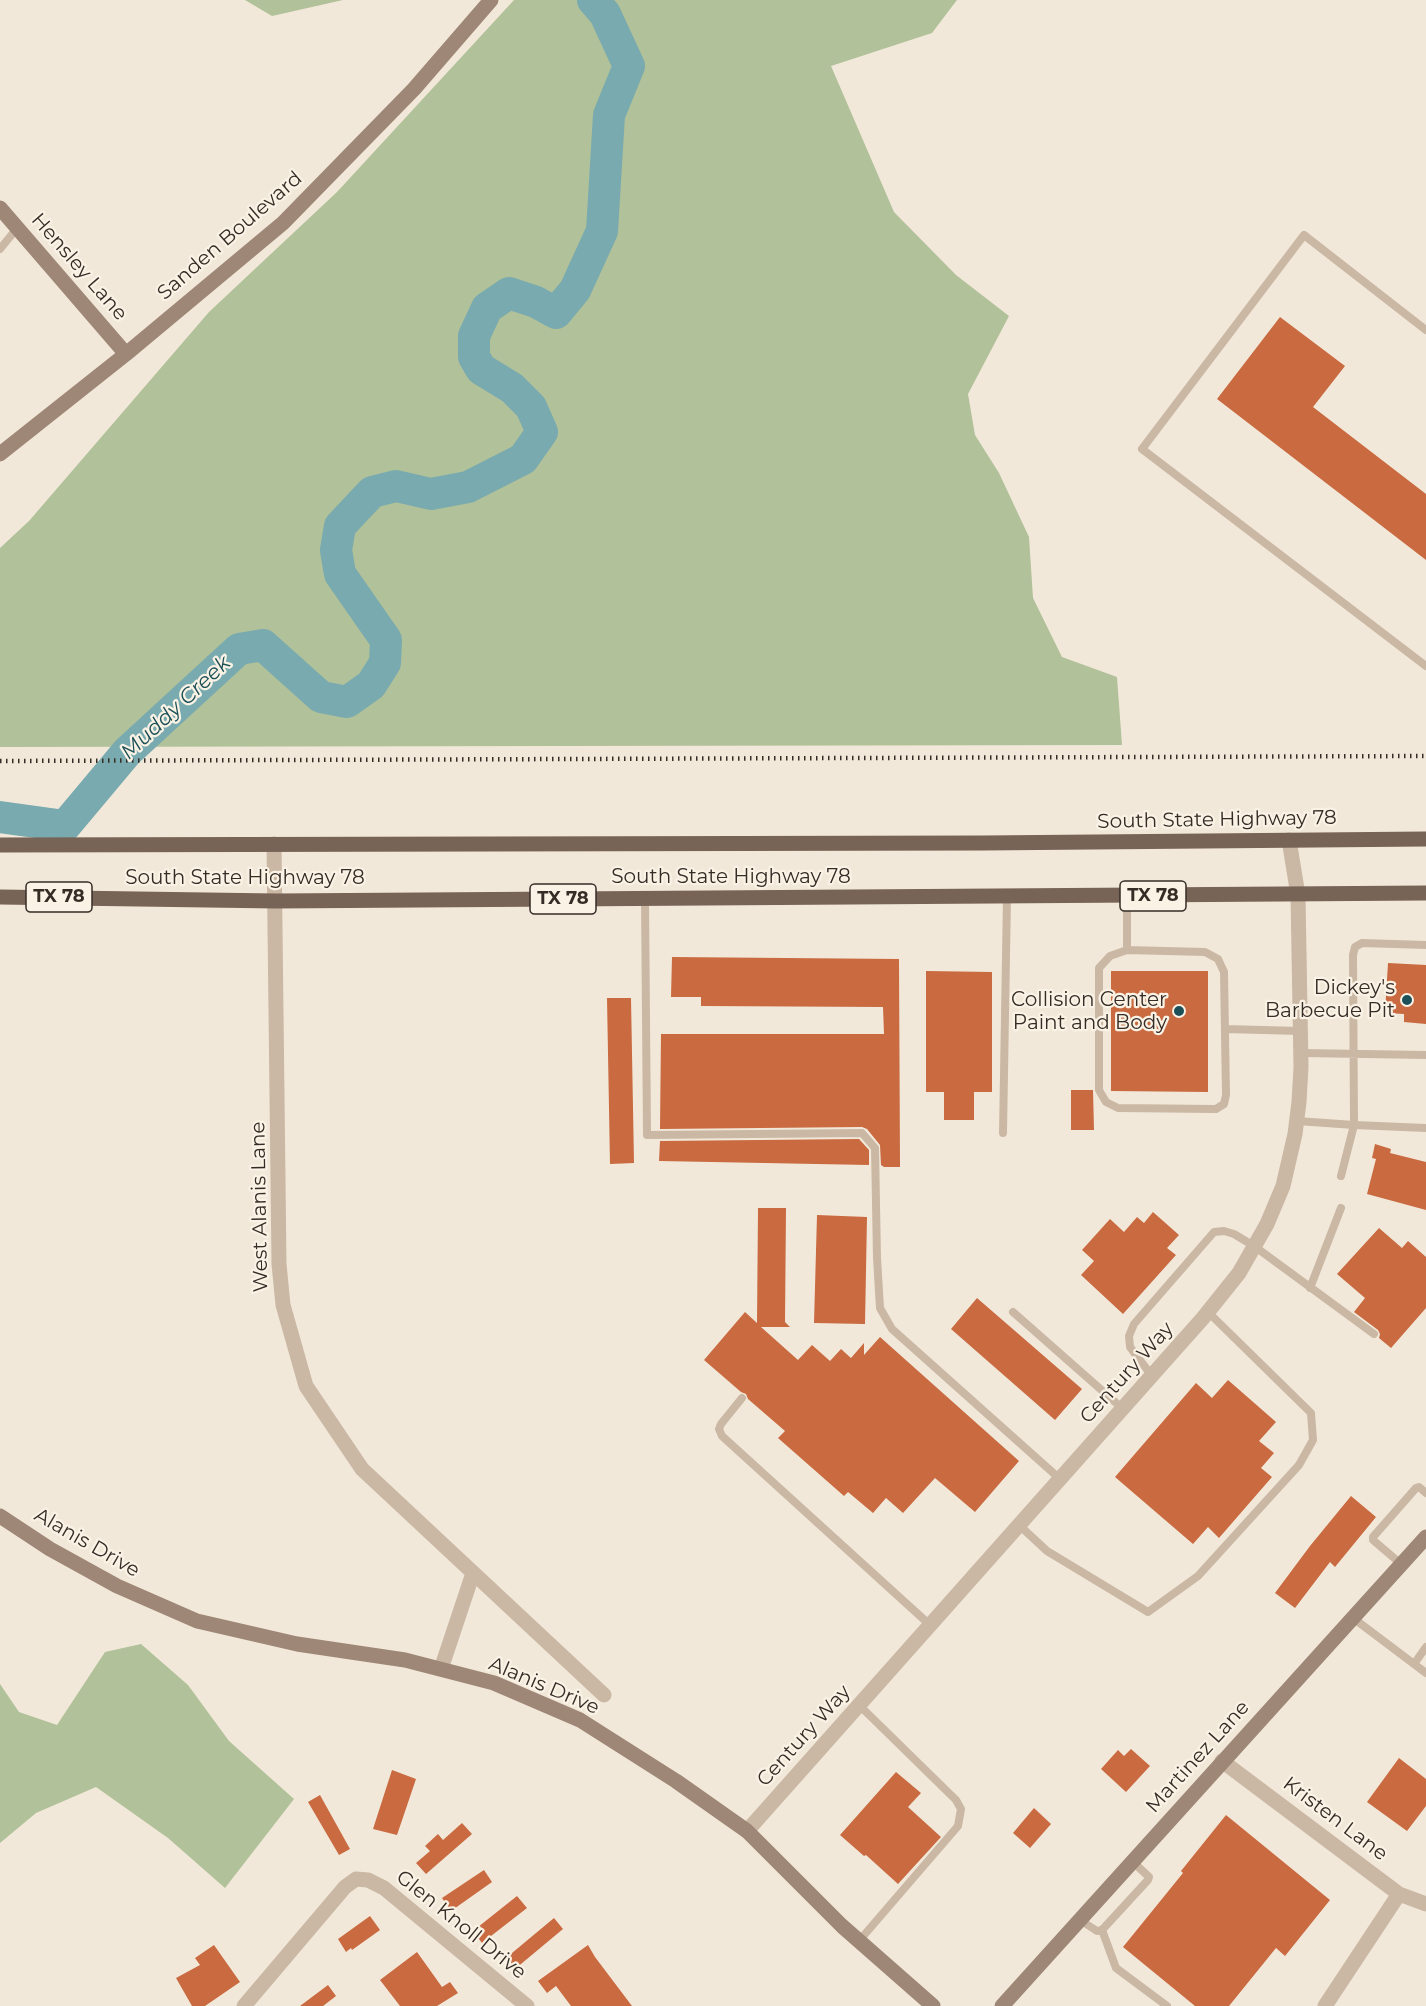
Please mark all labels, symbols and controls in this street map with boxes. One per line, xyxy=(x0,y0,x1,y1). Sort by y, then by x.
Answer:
street label: Sanden Boulevard xyxy=(153,167,307,305)
street label: Hensley Lane xyxy=(26,208,132,326)
water label: Muddy Creek xyxy=(116,651,236,765)
street label: South State Highway 78 xyxy=(1097,806,1337,834)
street label: South State Highway 78 xyxy=(611,865,851,889)
street label: South State Highway 78 xyxy=(125,866,365,890)
road number: TX 78 xyxy=(1120,881,1186,911)
road number: TX 78 xyxy=(26,882,92,912)
road number: TX 78 xyxy=(530,884,596,914)
place label: Dickey's Barbecue Pit xyxy=(1265,976,1395,1023)
place label: Collision Center Paint and Body xyxy=(1011,988,1167,1035)
marker: Dickey's Barbecue Pit xyxy=(1400,993,1414,1007)
marker: Collision Center Paint and Body xyxy=(1172,1004,1186,1018)
street label: West Alanis Lane xyxy=(247,1121,273,1293)
street label: Century Way xyxy=(1075,1317,1179,1429)
street label: Alanis Drive xyxy=(30,1503,144,1583)
street label: Alanis Drive xyxy=(485,1652,603,1720)
street label: Century Way xyxy=(752,1680,856,1792)
street label: Martinez Lane xyxy=(1141,1696,1255,1818)
street label: Kristen Lane xyxy=(1278,1772,1392,1866)
street label: Glen Knoll Drive xyxy=(391,1865,531,1985)

